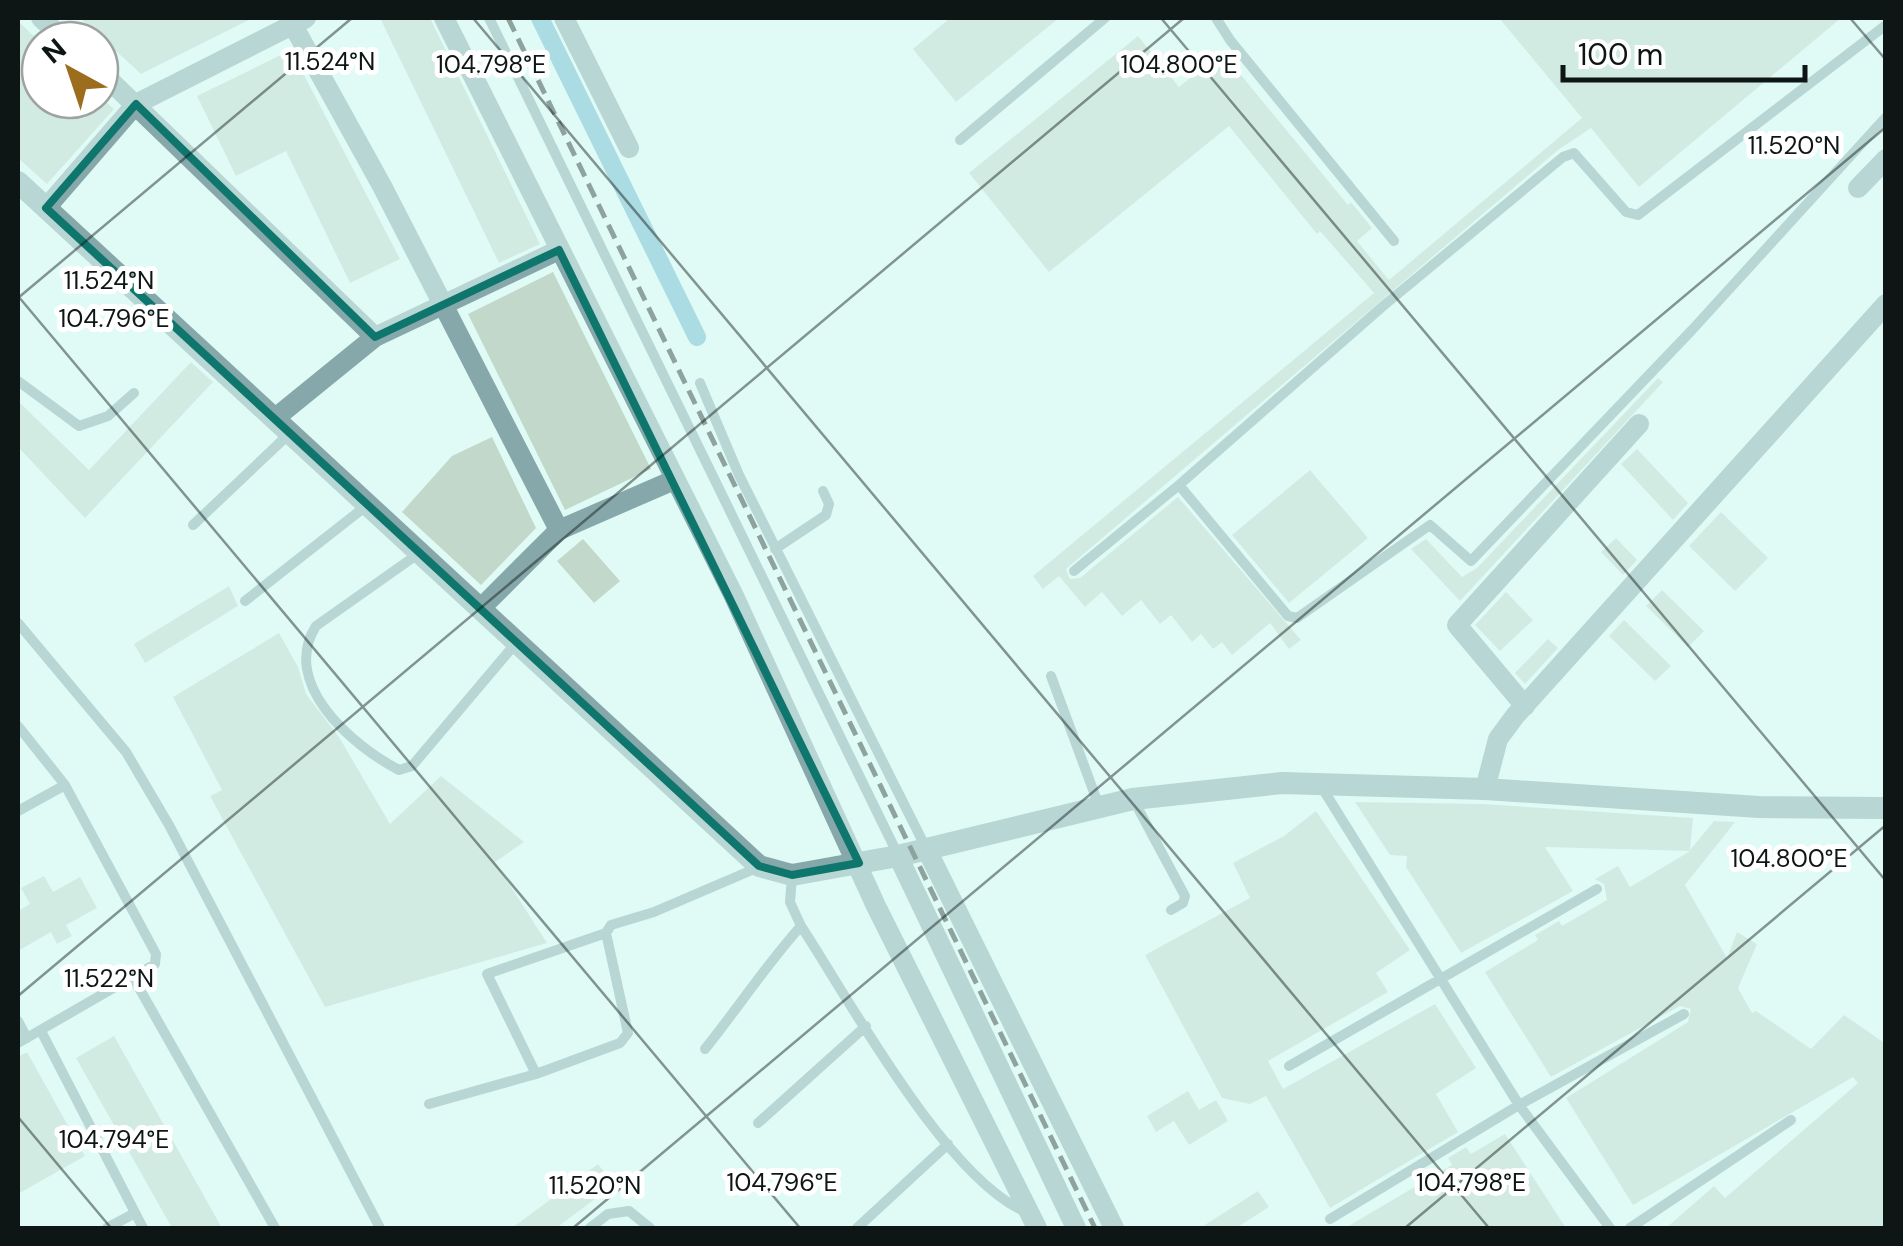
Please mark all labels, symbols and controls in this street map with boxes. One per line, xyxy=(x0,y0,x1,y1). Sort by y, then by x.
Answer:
north arrow xyxy=(20,20,120,120)
scale bar xyxy=(1563,20,1806,82)
text: N xyxy=(35,30,74,72)
text: 100 m xyxy=(1578,35,1663,74)
text: 11.524°N xyxy=(285,45,375,78)
text: 104.798°E xyxy=(436,48,546,81)
text: 104.800°E xyxy=(1120,48,1238,81)
text: 11.520°N xyxy=(1748,129,1840,162)
text: 11.524°N xyxy=(64,264,154,297)
text: 104.796°E xyxy=(58,302,170,335)
text: 104.800°E xyxy=(1730,842,1848,875)
text: 11.522°N xyxy=(64,962,154,995)
text: 104.794°E xyxy=(59,1123,169,1156)
text: 104.796°E xyxy=(726,1166,838,1199)
text: 104.798°E xyxy=(1416,1166,1526,1199)
text: 11.520°N xyxy=(549,1169,641,1202)

